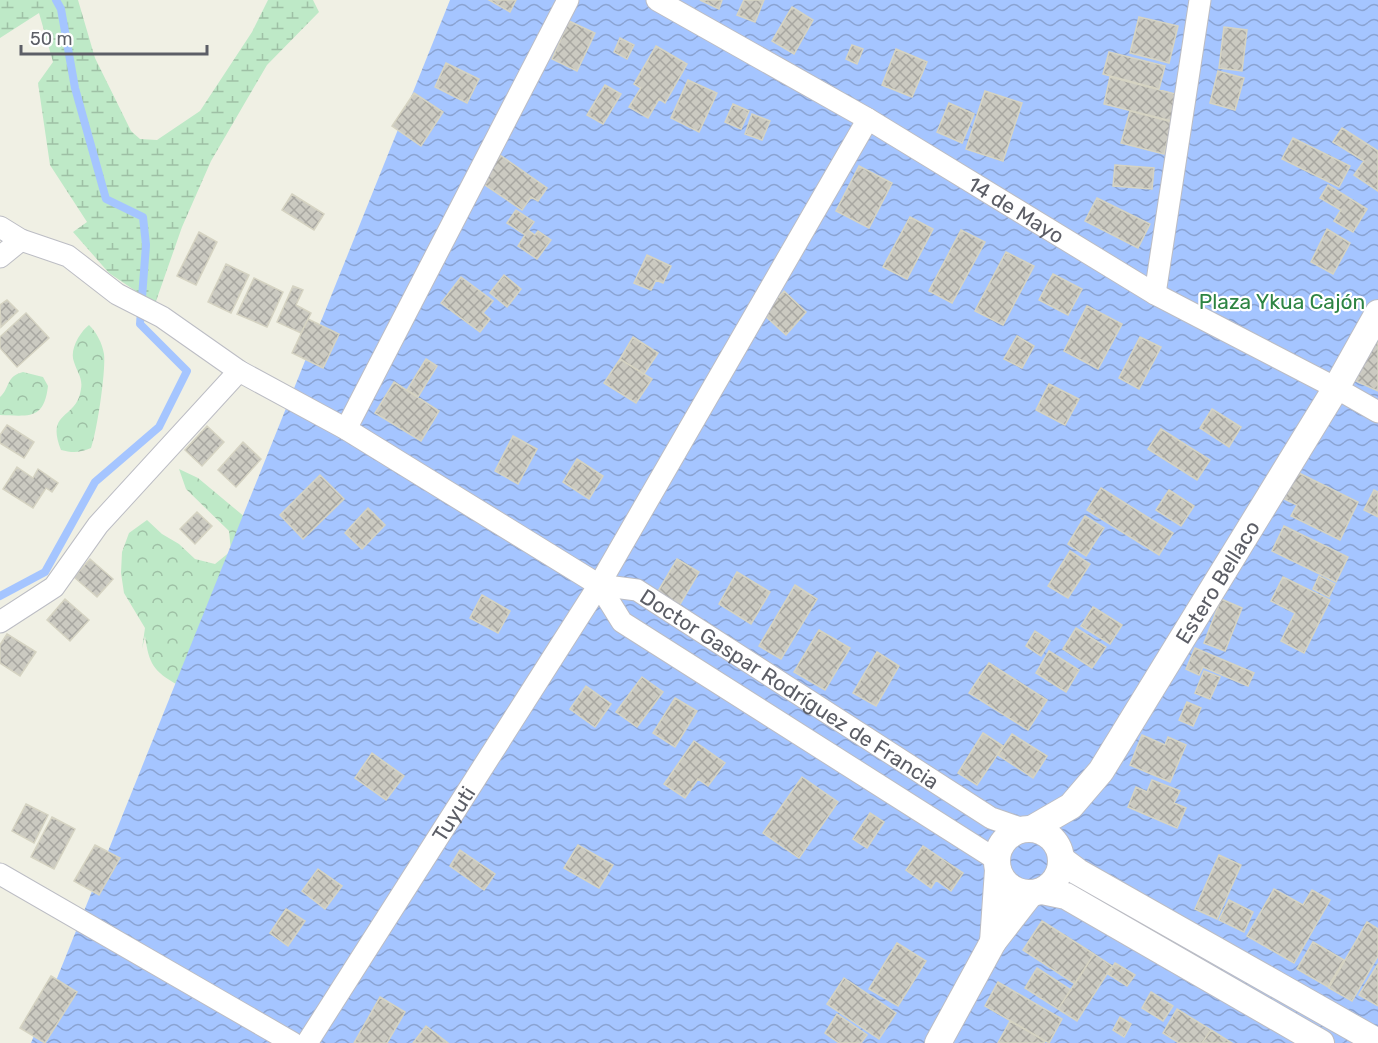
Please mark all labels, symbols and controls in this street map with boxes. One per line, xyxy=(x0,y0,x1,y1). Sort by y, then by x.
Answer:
scale bar xyxy=(21,18,207,56)
text: 50 m xyxy=(30,28,73,50)
street label: 14 de Mayo xyxy=(964,171,1069,248)
park label: Plaza Ykua Cajón xyxy=(1199,289,1365,314)
street label: Estero Bellaco xyxy=(1170,516,1264,648)
street label: Doctor Gaspar Rodríguez de Francia xyxy=(636,583,944,794)
street label: Tuyuti xyxy=(426,781,480,846)

